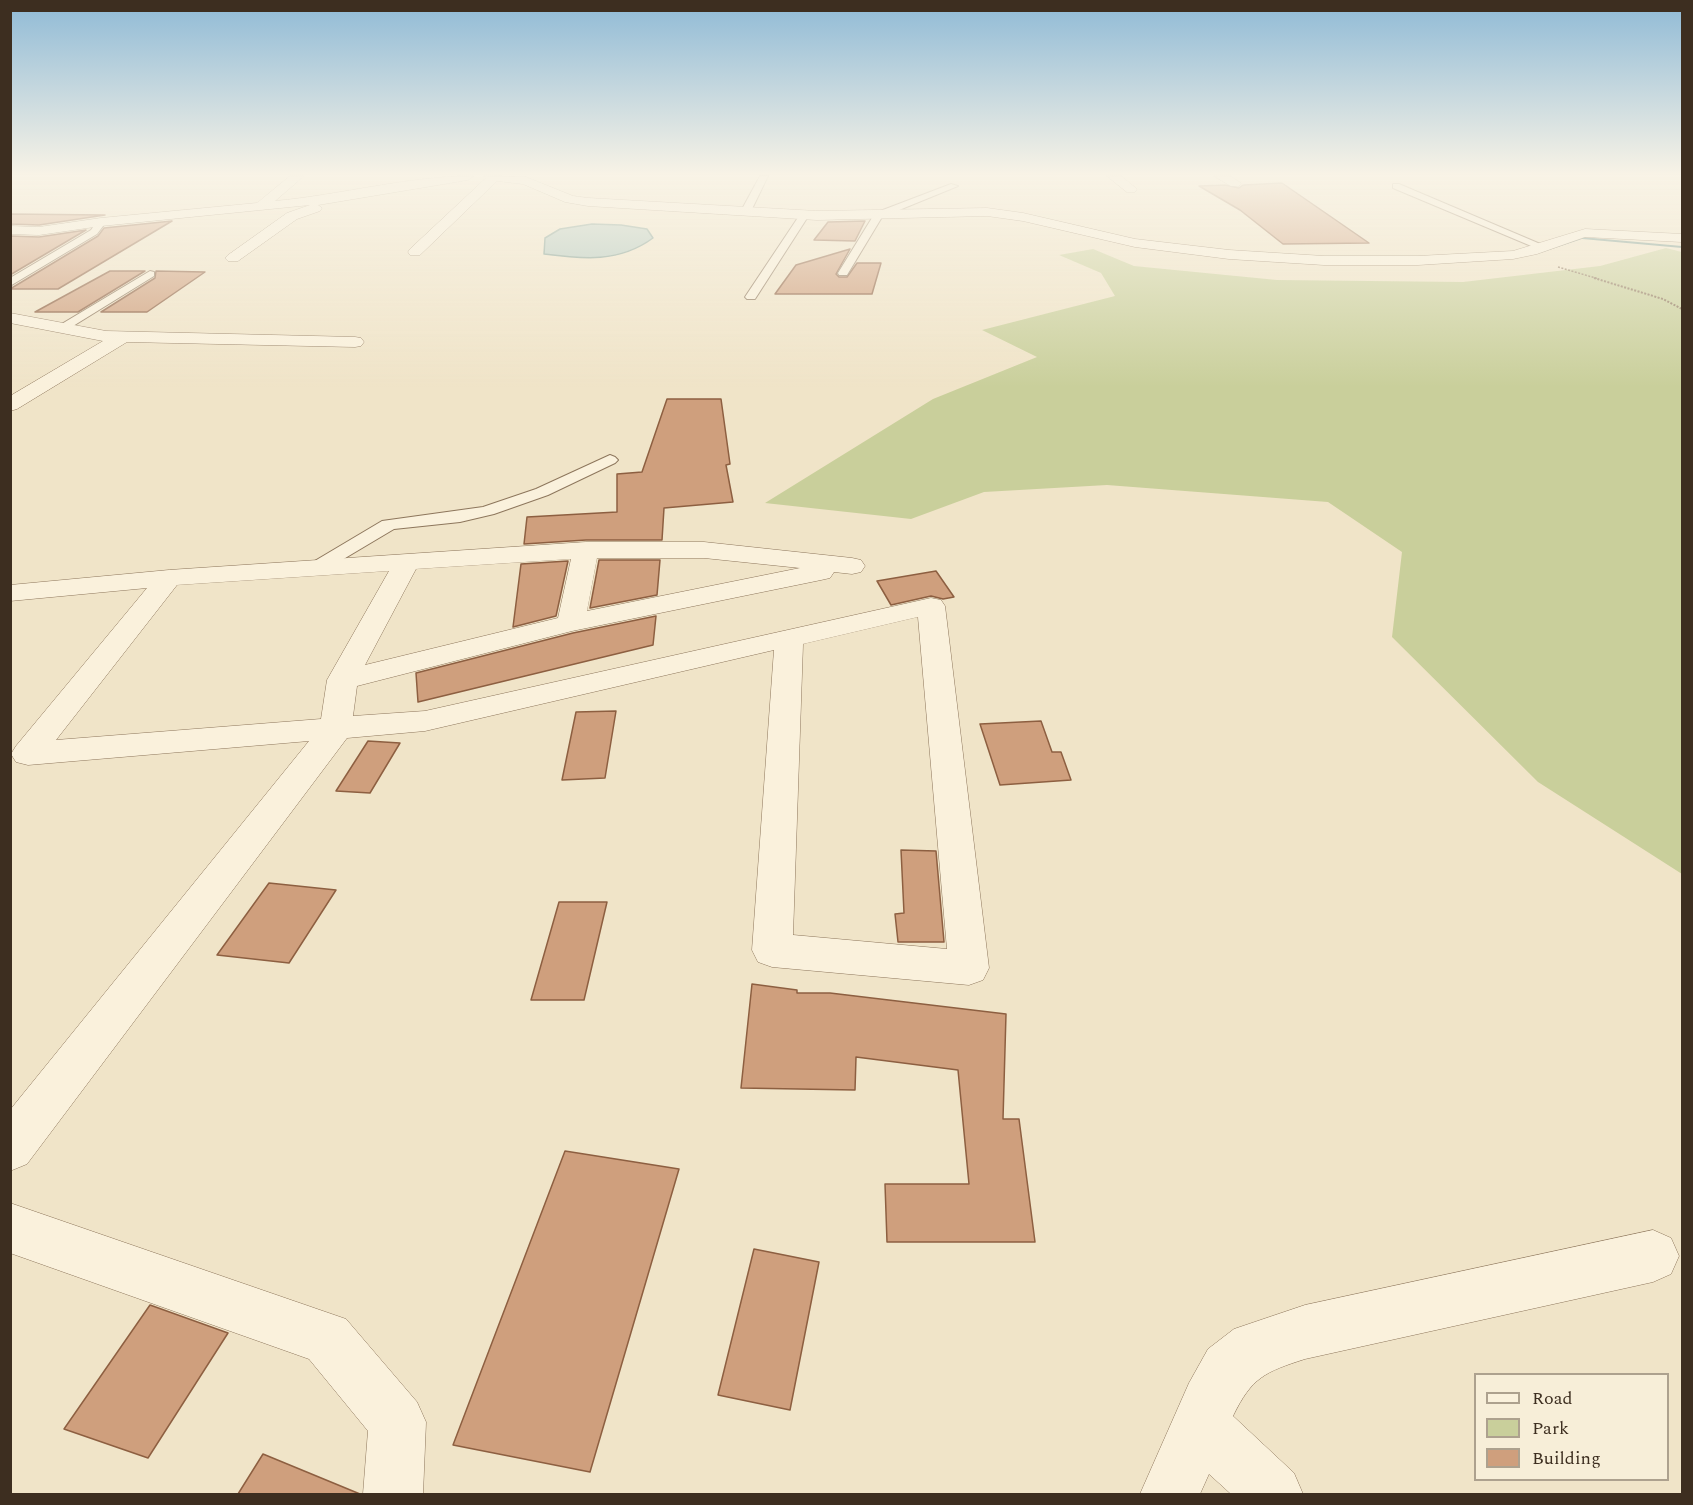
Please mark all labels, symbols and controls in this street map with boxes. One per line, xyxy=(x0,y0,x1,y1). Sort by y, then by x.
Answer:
legend xyxy=(1474,1373,1669,1481)
text: Road xyxy=(1532,1385,1573,1412)
text: Park xyxy=(1532,1415,1569,1442)
text: Building xyxy=(1532,1445,1601,1472)

